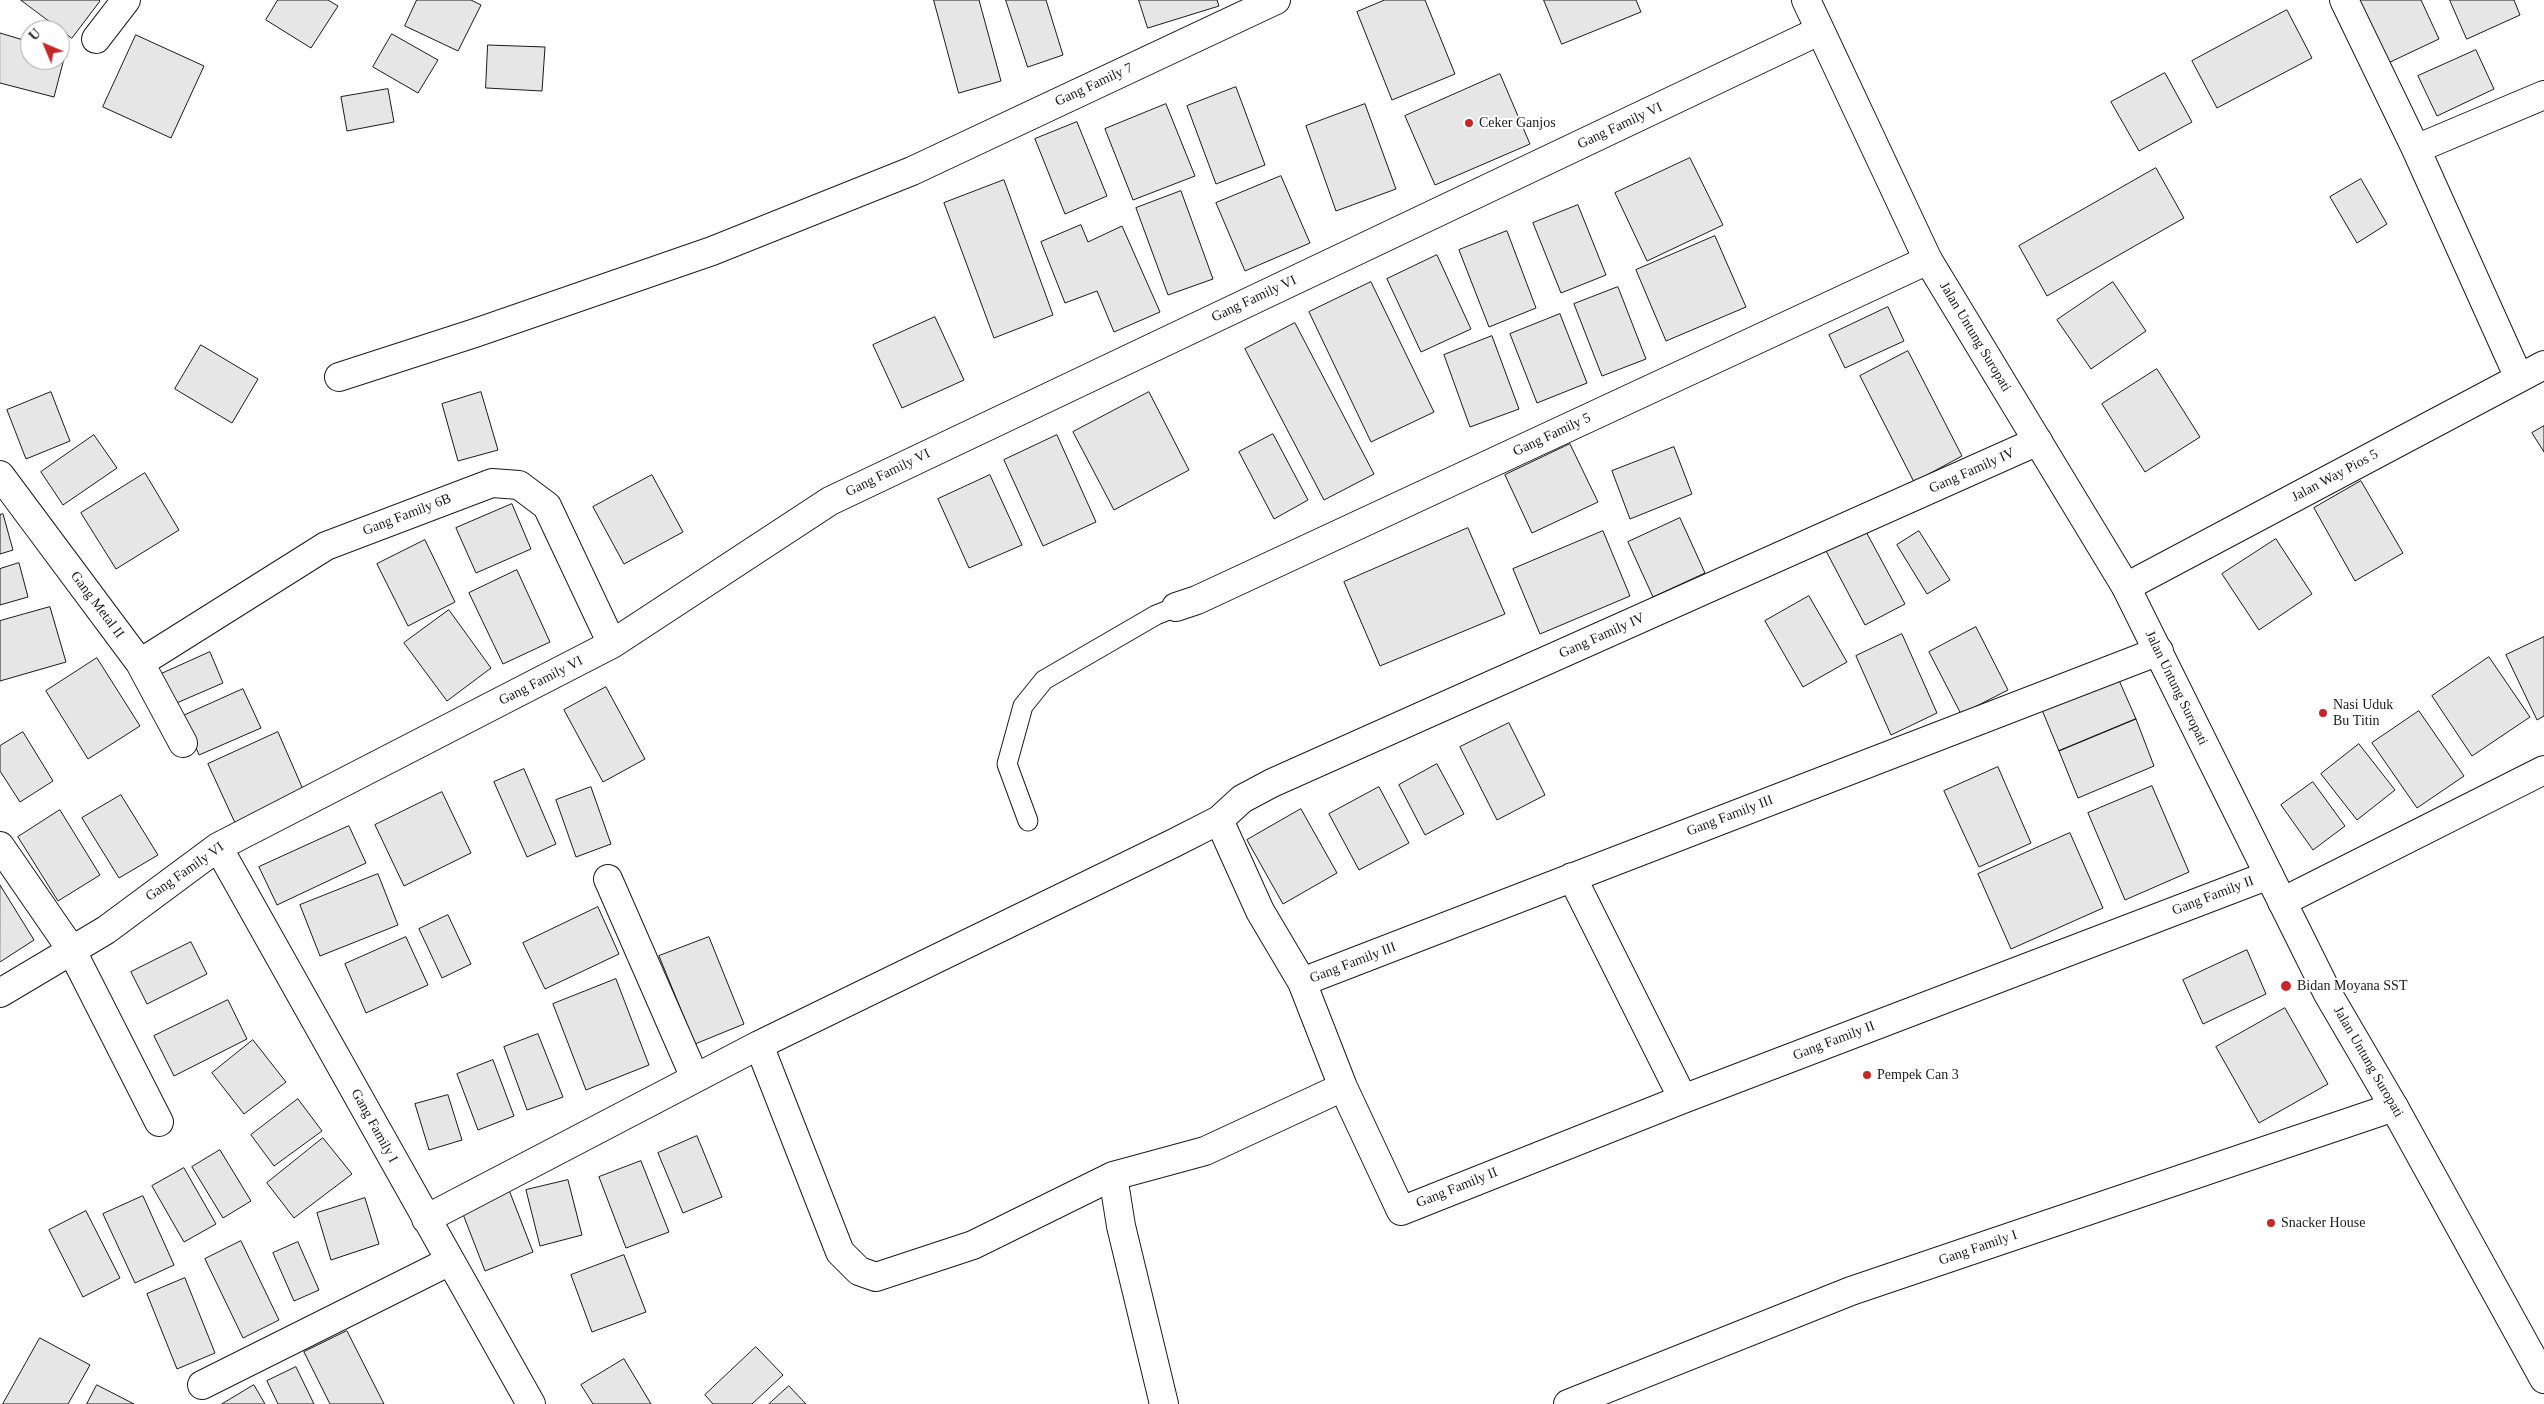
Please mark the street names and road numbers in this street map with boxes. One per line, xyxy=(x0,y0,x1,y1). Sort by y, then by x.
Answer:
street label: Gang Family 7 xyxy=(1052,60,1136,110)
street label: Gang Family VI xyxy=(1575,99,1665,153)
street label: Gang Family VI xyxy=(1209,272,1299,326)
street label: Jalan Untung Suropati xyxy=(1936,279,2014,395)
street label: Gang Family 5 xyxy=(1510,410,1594,460)
street label: Gang Family VI xyxy=(843,445,933,501)
street label: Gang Family IV xyxy=(1927,445,2017,497)
street label: Jalan Way Pios 5 xyxy=(2289,446,2381,506)
street label: Gang Family 6B xyxy=(360,490,454,540)
street label: Gang Metal II xyxy=(66,568,128,642)
street label: Gang Family IV xyxy=(1557,610,1647,662)
street label: Jalan Untung Suropati xyxy=(2141,628,2211,748)
street label: Gang Family VI xyxy=(496,653,586,709)
street label: Gang Family III xyxy=(1685,792,1775,840)
street label: Gang Family VI xyxy=(143,839,227,905)
street label: Gang Family II xyxy=(2170,873,2256,919)
street label: Gang Family III xyxy=(1308,939,1398,987)
street label: Jalan Untung Suropati xyxy=(2329,1004,2407,1120)
street label: Gang Family II xyxy=(1791,1018,1877,1064)
street label: Gang Family I xyxy=(347,1086,401,1166)
street label: Gang Family II xyxy=(1414,1164,1500,1212)
street label: Gang Family I xyxy=(1937,1227,2019,1269)

